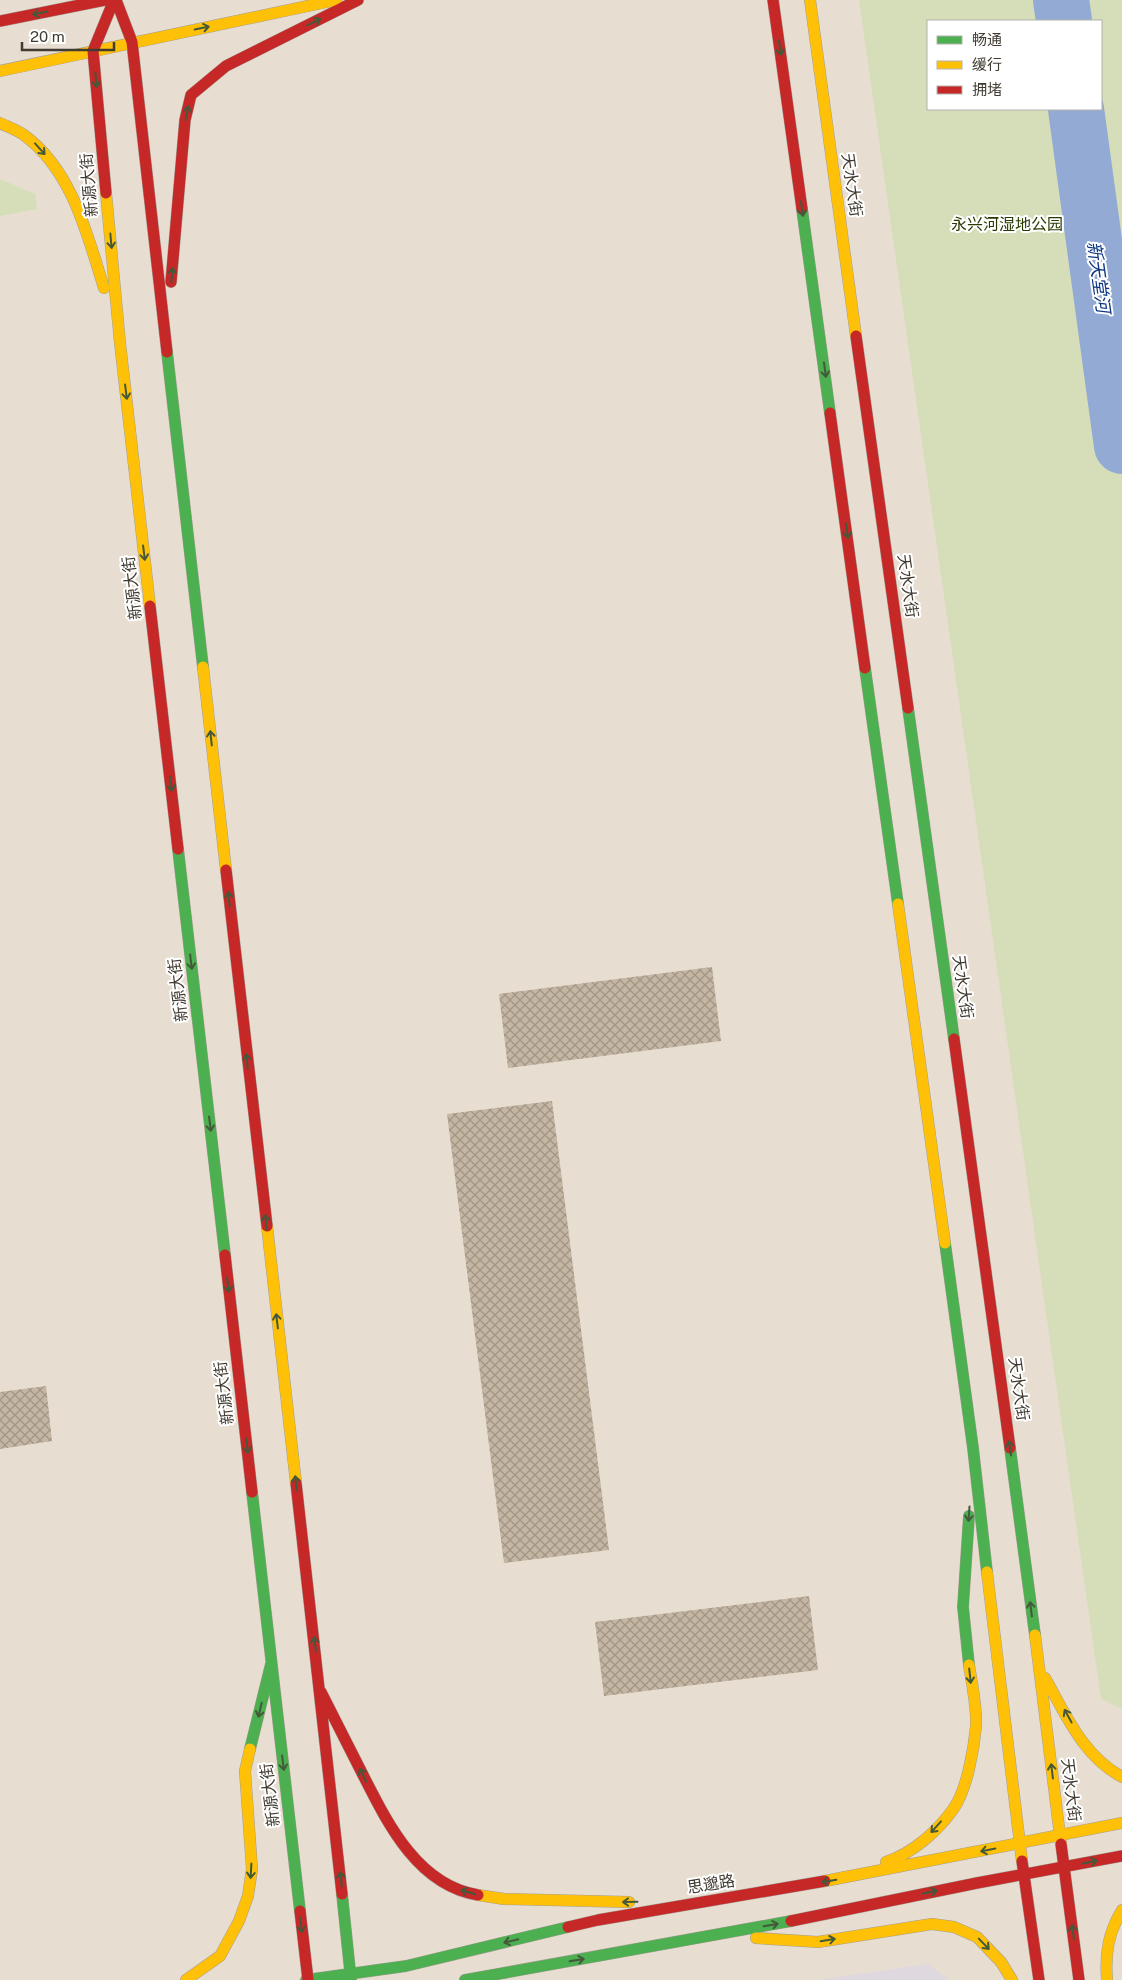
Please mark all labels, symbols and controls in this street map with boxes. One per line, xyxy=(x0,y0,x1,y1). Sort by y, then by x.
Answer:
one-way arrow xyxy=(33,9,49,18)
one-way arrow xyxy=(306,17,321,26)
scale bar xyxy=(22,20,115,52)
legend xyxy=(927,20,1102,110)
one-way arrow xyxy=(193,23,209,32)
text: 20 m xyxy=(30,28,65,45)
text: 畅通 xyxy=(972,31,1002,48)
one-way arrow xyxy=(775,40,785,56)
text: 缓行 xyxy=(972,56,1002,73)
one-way arrow xyxy=(91,71,101,87)
text: 拥堵 xyxy=(972,81,1002,98)
one-way arrow xyxy=(183,106,192,122)
one-way arrow xyxy=(34,143,46,156)
street label: 新源大街 xyxy=(77,152,101,218)
street label: 天水大街 xyxy=(838,152,866,218)
one-way arrow xyxy=(797,201,807,217)
park label: 永兴河湿地公园 xyxy=(951,215,1063,234)
one-way arrow xyxy=(106,233,116,249)
water label: 新天堂河 xyxy=(1084,240,1115,317)
one-way arrow xyxy=(167,267,176,283)
one-way arrow xyxy=(820,362,830,378)
one-way arrow xyxy=(121,384,131,400)
one-way arrow xyxy=(842,523,852,539)
one-way arrow xyxy=(139,545,149,561)
street label: 天水大街 xyxy=(894,553,922,619)
street label: 新源大街 xyxy=(119,555,145,621)
one-way arrow xyxy=(206,730,216,746)
one-way arrow xyxy=(166,776,176,792)
one-way arrow xyxy=(224,891,234,907)
one-way arrow xyxy=(186,954,196,970)
street label: 天水大街 xyxy=(949,954,977,1020)
street label: 新源大街 xyxy=(165,957,191,1023)
one-way arrow xyxy=(242,1053,252,1069)
one-way arrow xyxy=(205,1115,215,1131)
one-way arrow xyxy=(261,1214,271,1230)
one-way arrow xyxy=(223,1277,233,1293)
one-way arrow xyxy=(272,1314,282,1330)
street label: 天水大街 xyxy=(1005,1356,1033,1422)
street label: 新源大街 xyxy=(211,1360,237,1426)
one-way arrow xyxy=(242,1438,252,1454)
one-way arrow xyxy=(1005,1441,1015,1457)
one-way arrow xyxy=(291,1475,301,1491)
one-way arrow xyxy=(964,1505,974,1521)
one-way arrow xyxy=(1026,1602,1036,1618)
one-way arrow xyxy=(310,1636,320,1652)
one-way arrow xyxy=(965,1667,975,1683)
one-way arrow xyxy=(255,1702,264,1718)
one-way arrow xyxy=(1062,1710,1072,1724)
one-way arrow xyxy=(278,1755,288,1771)
street label: 天水大街 xyxy=(1058,1757,1084,1823)
street label: 新源大街 xyxy=(257,1762,283,1828)
one-way arrow xyxy=(1047,1763,1057,1779)
one-way arrow xyxy=(357,1768,367,1783)
one-way arrow xyxy=(931,1821,942,1834)
one-way arrow xyxy=(981,1846,997,1855)
one-way arrow xyxy=(1081,1857,1097,1866)
one-way arrow xyxy=(247,1862,256,1878)
street label: 思邈路 xyxy=(686,1871,736,1897)
one-way arrow xyxy=(336,1872,345,1888)
one-way arrow xyxy=(821,1876,837,1886)
one-way arrow xyxy=(460,1886,476,1896)
one-way arrow xyxy=(922,1887,938,1897)
one-way arrow xyxy=(622,1897,638,1907)
one-way arrow xyxy=(296,1916,306,1932)
one-way arrow xyxy=(763,1920,779,1930)
one-way arrow xyxy=(1068,1924,1078,1940)
one-way arrow xyxy=(820,1935,836,1945)
one-way arrow xyxy=(504,1937,520,1946)
one-way arrow xyxy=(978,1938,990,1951)
one-way arrow xyxy=(568,1955,584,1965)

